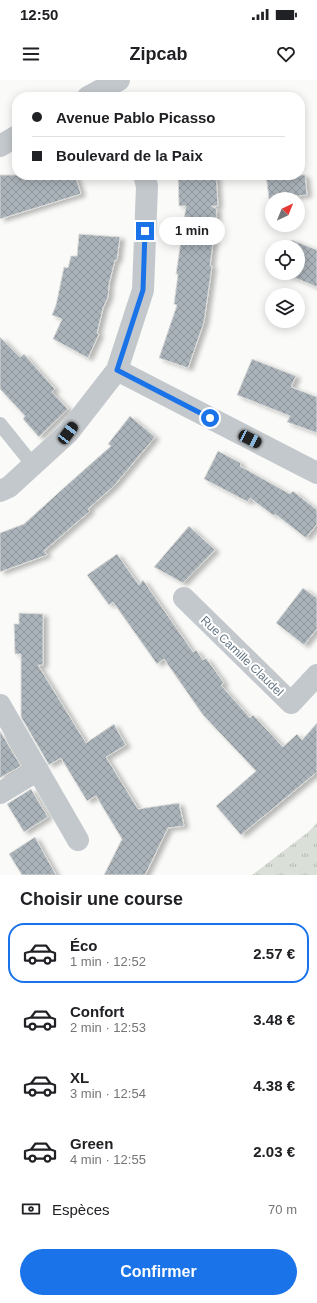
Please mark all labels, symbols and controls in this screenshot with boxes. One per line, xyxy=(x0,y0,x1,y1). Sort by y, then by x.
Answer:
text: 12:50 xyxy=(20,6,58,23)
icon: menu xyxy=(20,43,42,65)
icon: heart xyxy=(275,43,297,65)
text: Zipcab xyxy=(129,44,188,64)
text: Avenue Pablo Picasso xyxy=(56,109,216,126)
text: Boulevard de la Paix xyxy=(56,147,203,164)
north arrow xyxy=(265,192,305,232)
map controls xyxy=(265,192,305,328)
callout: 1 min xyxy=(159,217,225,245)
route end xyxy=(136,222,154,240)
text: 1 min xyxy=(175,223,209,238)
button: locate xyxy=(265,240,305,280)
button: layers xyxy=(265,288,305,328)
route start xyxy=(201,409,219,427)
car xyxy=(56,420,80,446)
car xyxy=(237,428,263,450)
street label: Rue Camille Claudel xyxy=(198,613,286,699)
text: Choisir une course xyxy=(20,889,183,909)
icon: car xyxy=(22,935,58,971)
text: Éco xyxy=(70,937,98,954)
text: 2.57 € xyxy=(253,945,295,962)
text: 1 min · 12:52 xyxy=(70,954,146,969)
icon: car xyxy=(22,1001,58,1037)
text: Confort xyxy=(70,1003,124,1020)
text: 3.48 € xyxy=(253,1011,295,1028)
text: 2 min · 12:53 xyxy=(70,1020,146,1035)
icon: car xyxy=(22,1067,58,1103)
text: XL xyxy=(70,1069,89,1086)
text: 4.38 € xyxy=(253,1077,295,1094)
text: 3 min · 12:54 xyxy=(70,1086,146,1101)
icon: car xyxy=(22,1133,58,1169)
text: Green xyxy=(70,1135,113,1152)
text: 2.03 € xyxy=(253,1143,295,1160)
text: 4 min · 12:55 xyxy=(70,1152,146,1167)
icon: cash xyxy=(20,1198,42,1220)
text: Espèces xyxy=(52,1201,110,1218)
text: 70 m xyxy=(268,1202,297,1217)
button: Confirmer xyxy=(20,1249,297,1295)

